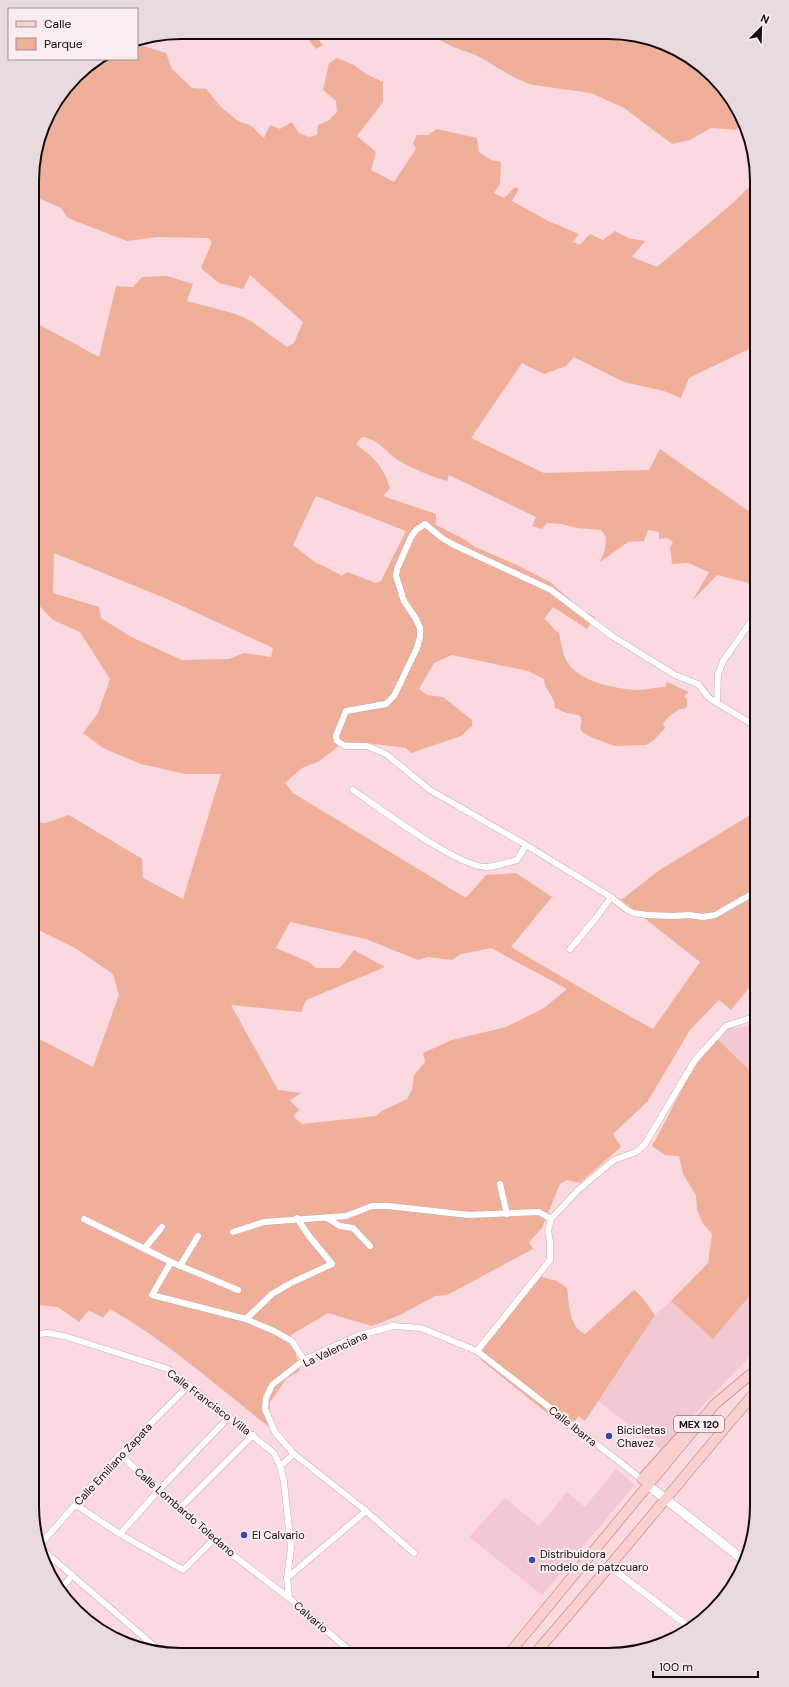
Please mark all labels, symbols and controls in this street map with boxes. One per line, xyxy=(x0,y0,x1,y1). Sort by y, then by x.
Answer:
legend xyxy=(8,8,138,60)
north arrow xyxy=(741,8,781,48)
text: N xyxy=(758,11,771,27)
text: Calle xyxy=(44,16,71,32)
text: Parque xyxy=(44,36,83,52)
street label: La Valenciana xyxy=(300,1328,370,1370)
street label: Calle Francisco Villa xyxy=(164,1366,254,1438)
street label: Calle Ibarra xyxy=(546,1403,600,1449)
road number: MEX 120 xyxy=(674,1416,724,1432)
street label: Calle Emiliano Zapata xyxy=(71,1420,155,1508)
place label: Bicicletas Chavez xyxy=(617,1423,666,1450)
marker: Bicicletas Chavez xyxy=(604,1431,614,1441)
street label: Calle Lombardo Toledano xyxy=(132,1464,238,1560)
place label: El Calvario xyxy=(252,1528,305,1542)
marker: El Calvario xyxy=(239,1530,249,1540)
place label: Distribuidora modelo de patzcuaro xyxy=(540,1547,648,1574)
marker: Distribuidora modelo de patzcuaro xyxy=(527,1555,537,1565)
street label: Calvario xyxy=(291,1598,331,1636)
scale bar xyxy=(653,1653,758,1679)
text: 100 m xyxy=(659,1659,693,1675)

